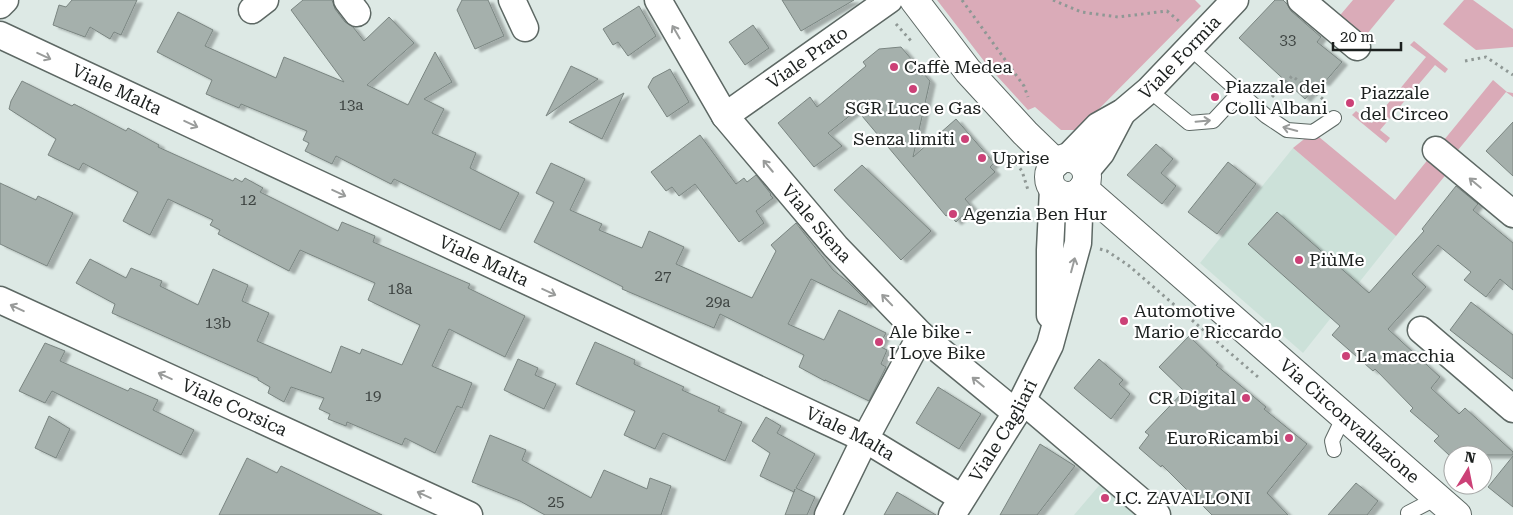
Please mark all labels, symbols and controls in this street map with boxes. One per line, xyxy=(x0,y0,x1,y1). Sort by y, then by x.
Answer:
street label: Viale Formia xyxy=(1135,11,1225,104)
scale bar xyxy=(1333,20,1400,52)
street label: Viale Prato xyxy=(763,22,852,93)
one-way arrow xyxy=(671,26,681,40)
text: 20 m xyxy=(1340,28,1375,46)
house number: 33 xyxy=(1280,31,1296,49)
one-way arrow xyxy=(36,51,51,61)
place label: Caffè Medea xyxy=(904,56,1012,77)
street label: Viale Malta xyxy=(69,59,166,119)
marker: Caffè Medea xyxy=(888,61,900,73)
place label: Piazzale dei Colli Albani xyxy=(1225,76,1328,118)
place label: Piazzale del Circeo xyxy=(1360,82,1449,124)
marker: SGR Luce e Gas xyxy=(907,83,919,95)
marker: Piazzale dei Colli Albani xyxy=(1209,91,1221,103)
house number: 13a xyxy=(339,96,363,114)
place label: SGR Luce e Gas xyxy=(845,97,981,118)
marker: Piazzale del Circeo xyxy=(1344,97,1356,109)
one-way arrow xyxy=(1195,117,1211,126)
one-way arrow xyxy=(183,120,198,130)
one-way arrow xyxy=(1283,124,1299,133)
place label: Senza limiti xyxy=(853,128,955,149)
marker: Senza limiti xyxy=(959,133,971,145)
place label: Uprise xyxy=(992,147,1050,168)
marker: Uprise xyxy=(976,152,988,164)
one-way arrow xyxy=(762,160,773,173)
one-way arrow xyxy=(1469,177,1482,188)
street label: Viale Siena xyxy=(777,180,856,267)
one-way arrow xyxy=(331,188,346,198)
house number: 12 xyxy=(240,191,256,209)
place label: Agenzia Ben Hur xyxy=(963,203,1107,224)
marker: Agenzia Ben Hur xyxy=(947,208,959,220)
street label: Viale Malta xyxy=(436,231,533,291)
place label: PiùMe xyxy=(1309,249,1365,270)
marker: PiùMe xyxy=(1293,254,1305,266)
one-way arrow xyxy=(1069,257,1079,273)
house number: 27 xyxy=(655,267,671,285)
house number: 18a xyxy=(388,280,412,298)
one-way arrow xyxy=(541,287,556,297)
house number: 29a xyxy=(706,293,730,311)
one-way arrow xyxy=(881,294,893,307)
place label: Automotive Mario e Riccardo xyxy=(1134,300,1282,342)
one-way arrow xyxy=(10,303,25,313)
house number: 13b xyxy=(205,314,231,332)
marker: Automotive Mario e Riccardo xyxy=(1118,315,1130,327)
place label: Ale bike - I Love Bike xyxy=(889,321,985,363)
marker: Ale bike - I Love Bike xyxy=(873,336,885,348)
place label: La macchia xyxy=(1356,345,1455,366)
marker: La macchia xyxy=(1340,350,1352,362)
street label: Via Circonvallazione xyxy=(1276,354,1424,487)
one-way arrow xyxy=(158,371,173,380)
street label: Viale Corsica xyxy=(179,374,291,440)
street label: Viale Cagliari xyxy=(965,375,1041,485)
one-way arrow xyxy=(972,377,985,388)
house number: 19 xyxy=(365,387,381,405)
place label: CR Digital xyxy=(1148,387,1236,408)
marker: CR Digital xyxy=(1240,392,1252,404)
street label: Viale Malta xyxy=(803,402,899,465)
place label: EuroRicambi xyxy=(1166,427,1279,448)
marker: EuroRicambi xyxy=(1283,432,1295,444)
north arrow xyxy=(1443,445,1493,495)
text: N xyxy=(1464,448,1477,466)
place label: I.C. ZAVALLONI xyxy=(1115,487,1251,508)
one-way arrow xyxy=(417,489,432,499)
marker: I.C. ZAVALLONI xyxy=(1099,492,1111,504)
house number: 25 xyxy=(548,493,564,511)

